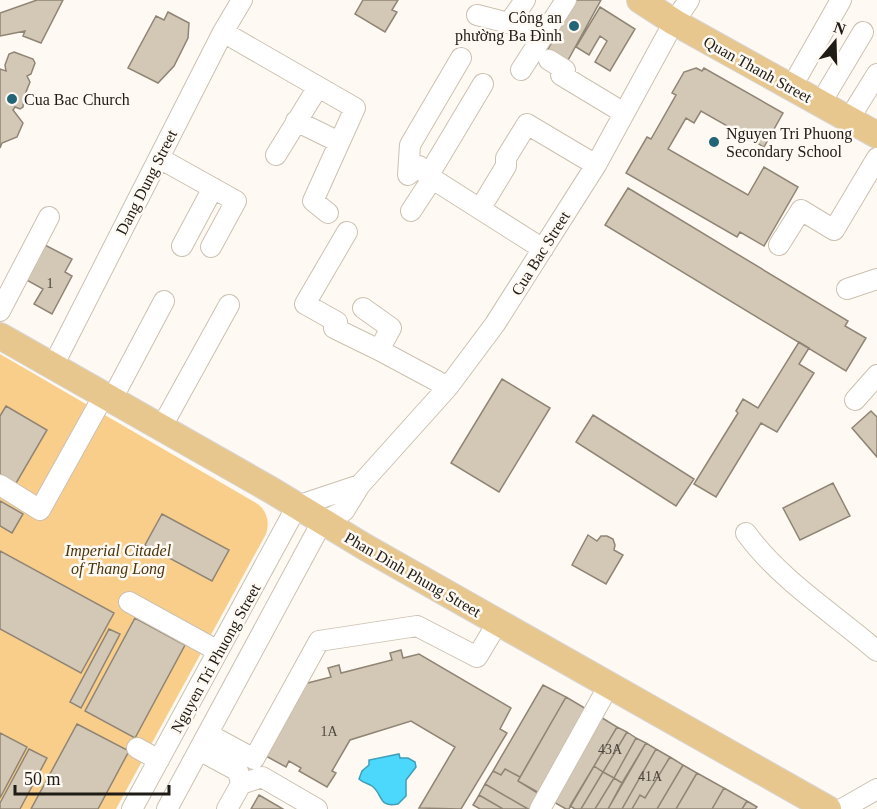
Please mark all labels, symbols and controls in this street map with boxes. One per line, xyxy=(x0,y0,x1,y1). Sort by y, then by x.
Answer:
place label: Công an phường Ba Đình xyxy=(455,9,562,45)
north arrow xyxy=(805,12,865,72)
text: N xyxy=(831,18,848,38)
marker: Công an phường Ba Đình xyxy=(567,19,581,33)
street label: Quan Thanh Street xyxy=(701,33,815,106)
place label: Cua Bac Church xyxy=(24,91,130,108)
marker: Cua Bac Church xyxy=(5,92,19,106)
place label: Nguyen Tri Phuong Secondary School xyxy=(726,125,852,161)
street label: Dang Dung Street xyxy=(113,126,181,238)
marker: Nguyen Tri Phuong Secondary School xyxy=(707,135,721,149)
street label: Cua Bac Street xyxy=(508,208,573,298)
house number: 1 xyxy=(47,276,54,291)
street label: Phan Dinh Phung Street xyxy=(341,529,484,621)
park label: Imperial Citadel of Thang Long xyxy=(64,542,172,578)
street label: Nguyen Tri Phuong Street xyxy=(167,580,265,736)
house number: 1A xyxy=(320,724,338,739)
house number: 43A xyxy=(598,742,623,757)
scale bar xyxy=(15,758,170,796)
text: 50 m xyxy=(24,769,61,789)
house number: 41A xyxy=(638,769,663,784)

